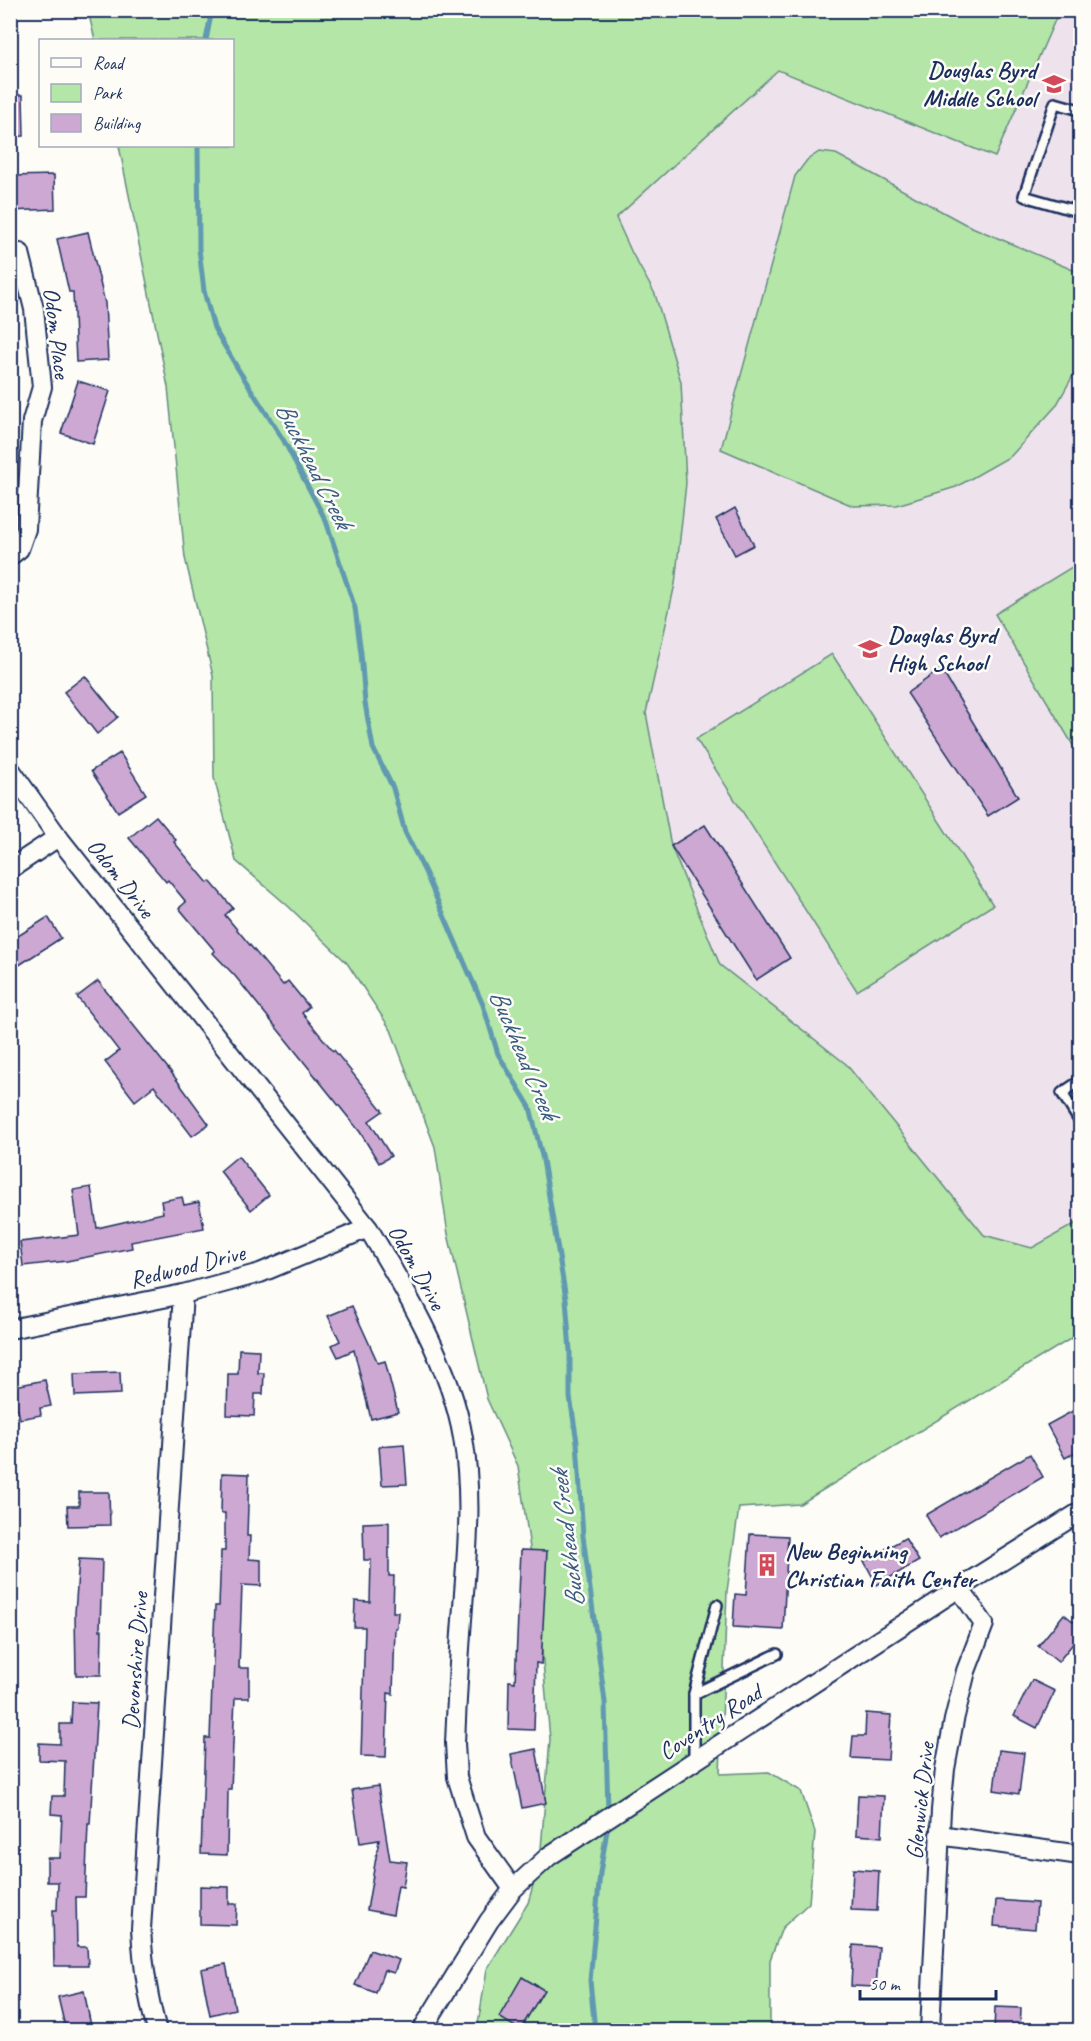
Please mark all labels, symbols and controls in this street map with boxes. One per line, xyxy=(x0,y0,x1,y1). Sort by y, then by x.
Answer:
legend xyxy=(39,39,234,147)
text: Road xyxy=(93,52,126,74)
place label: Douglas Byrd Middle School xyxy=(923,55,1041,113)
school or university icon: Douglas Byrd Middle School xyxy=(1041,71,1067,97)
text: Park xyxy=(93,82,123,104)
text: Building xyxy=(93,112,142,134)
street label: Odom Place xyxy=(37,286,78,382)
water label: Buckhead Creek xyxy=(268,396,362,539)
place label: Douglas Byrd High School xyxy=(888,620,1001,678)
school or university icon: Douglas Byrd High School xyxy=(857,636,883,662)
street label: Odom Drive xyxy=(81,832,163,926)
water label: Buckhead Creek xyxy=(482,984,568,1129)
street label: Odom Drive xyxy=(381,1219,454,1317)
street label: Redwood Drive xyxy=(126,1237,250,1295)
water label: Buckhead Creek xyxy=(542,1463,592,1609)
place label: New Beginning Christian Faith Center xyxy=(785,1536,978,1594)
building icon: New Beginning Christian Faith Center xyxy=(754,1552,780,1578)
street label: Devonshire Drive xyxy=(115,1589,155,1731)
street label: Coventry Road xyxy=(653,1676,770,1767)
street label: Glenwick Drive xyxy=(899,1739,941,1861)
scale bar xyxy=(860,1963,996,2001)
text: 50 m xyxy=(869,1973,902,1995)

